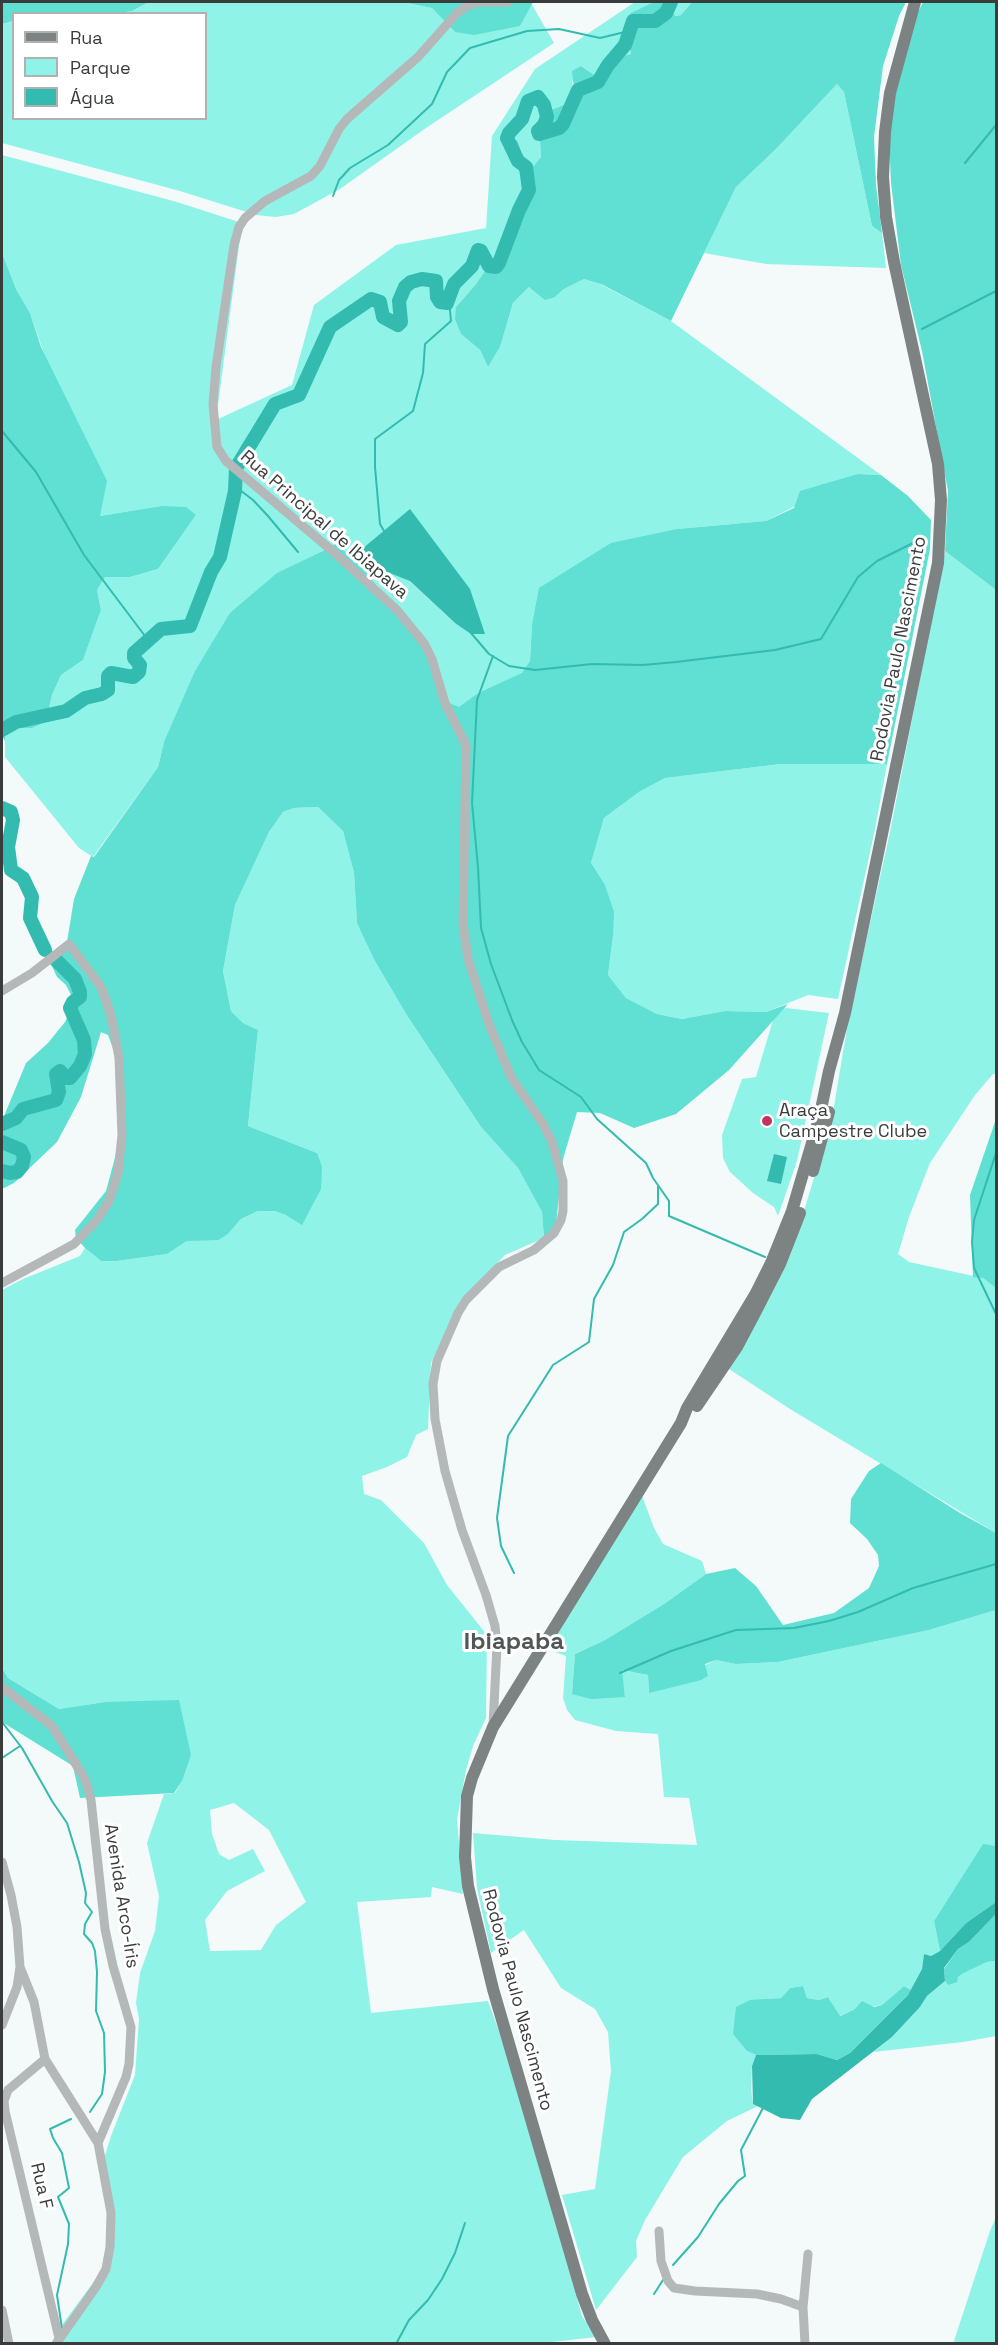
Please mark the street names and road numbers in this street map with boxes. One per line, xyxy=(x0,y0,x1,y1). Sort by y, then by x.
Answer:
street label: Rua Principal de Ibiapava xyxy=(236,446,412,604)
street label: Rodovia Paulo Nascimento xyxy=(867,535,931,763)
street label: Avenida Arco-Íris xyxy=(99,1822,143,1970)
street label: Rodovia Paulo Nascimento xyxy=(477,1887,557,2113)
street label: Rua F xyxy=(25,2161,57,2211)

